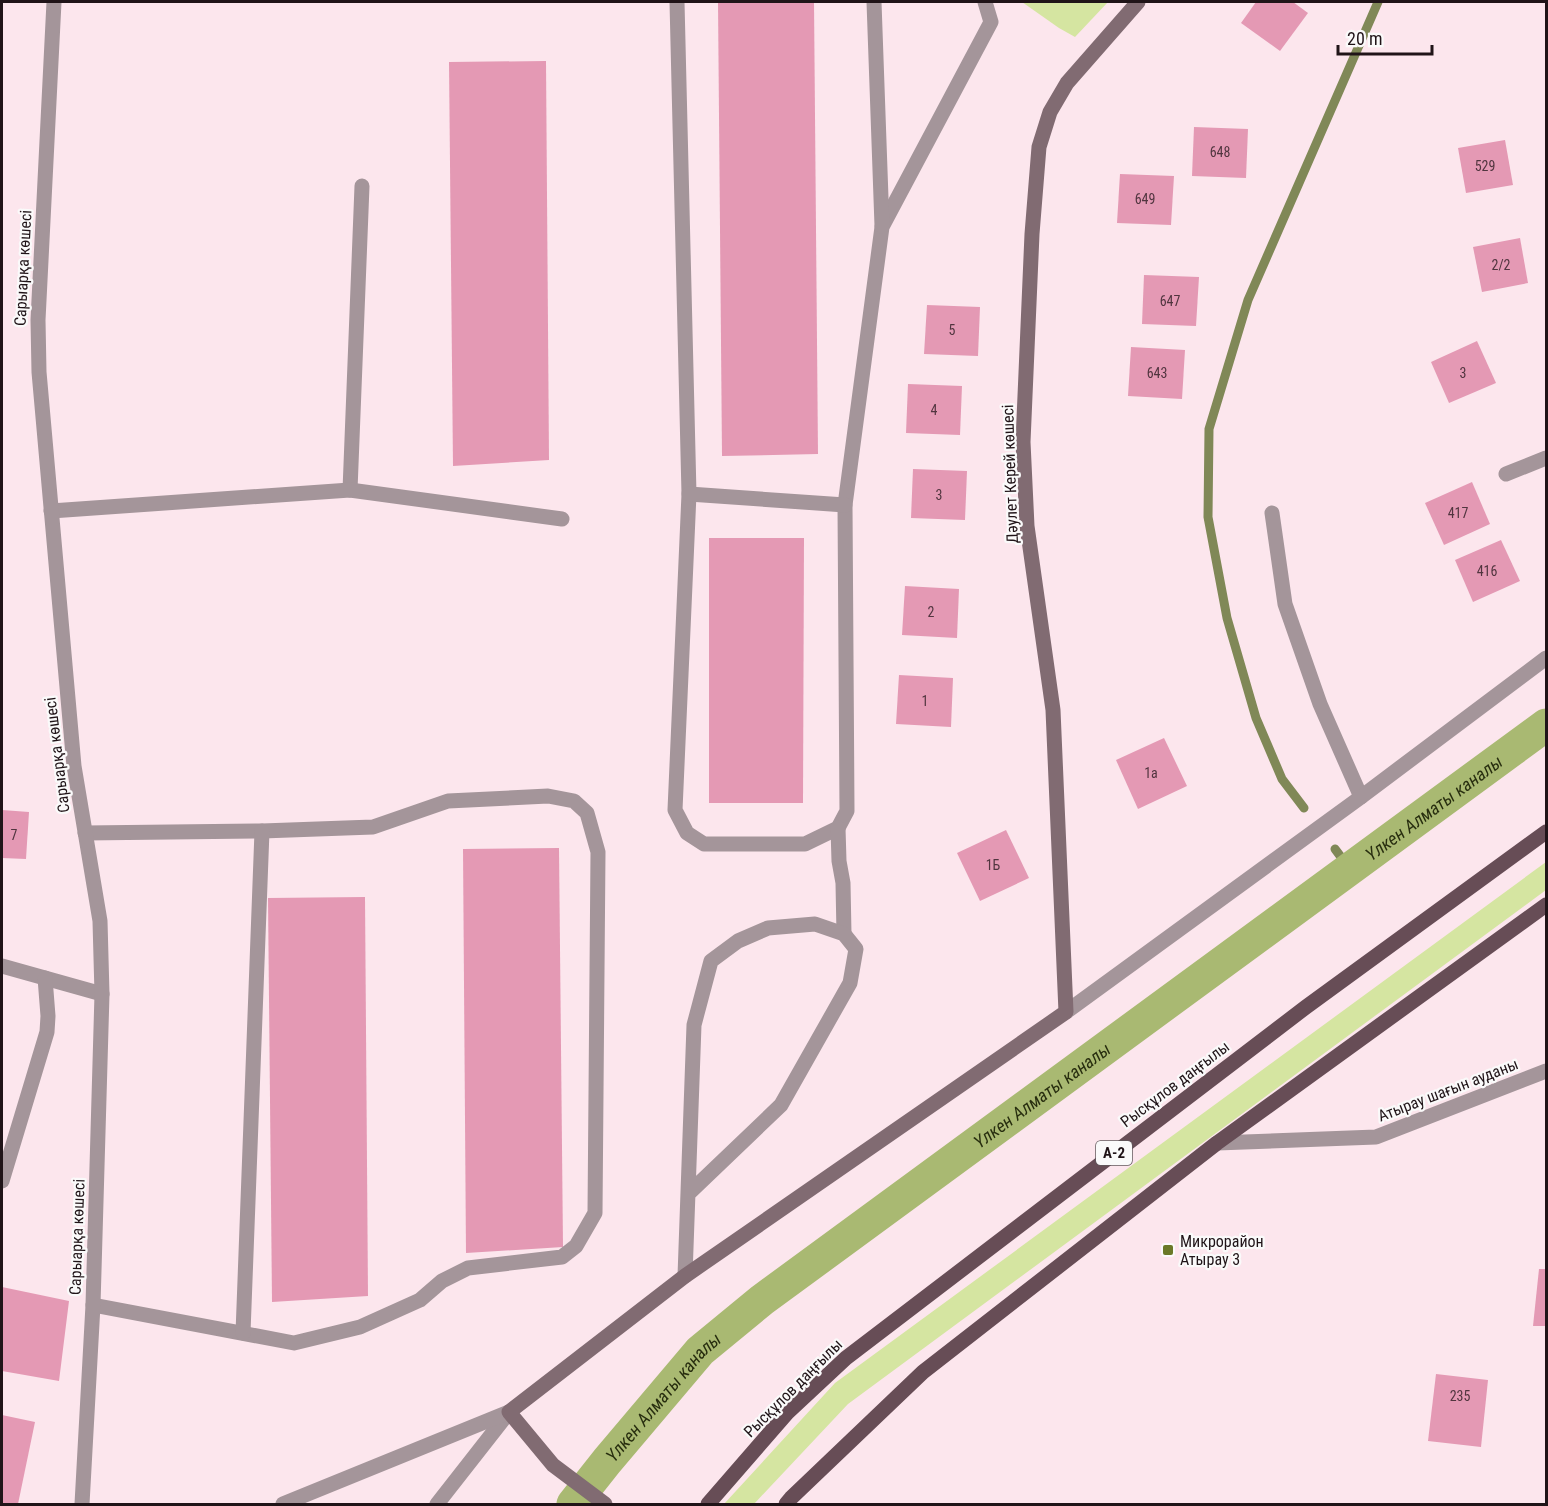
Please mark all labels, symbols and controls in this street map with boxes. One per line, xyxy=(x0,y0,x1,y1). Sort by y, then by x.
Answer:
scale bar xyxy=(1338,18,1432,56)
text: 20 m xyxy=(1347,28,1382,49)
house number: 648 xyxy=(1210,144,1230,160)
house number: 529 xyxy=(1475,158,1495,174)
house number: 649 xyxy=(1135,191,1155,207)
street label: Сарыарқа көшесі xyxy=(10,210,36,326)
house number: 2/2 xyxy=(1491,257,1511,273)
house number: 647 xyxy=(1160,293,1180,309)
house number: 5 xyxy=(949,322,956,338)
house number: 643 xyxy=(1147,365,1167,381)
house number: 3 xyxy=(1460,365,1466,381)
house number: 4 xyxy=(931,402,938,418)
street label: Дәулет Керей көшесі xyxy=(998,404,1022,544)
house number: 3 xyxy=(936,487,942,503)
house number: 417 xyxy=(1448,505,1468,521)
house number: 416 xyxy=(1477,563,1497,579)
house number: 2 xyxy=(928,604,935,620)
house number: 1 xyxy=(922,693,928,709)
street label: Сарыарқа көшесі xyxy=(40,696,74,814)
water label: Үлкен Алматы каналы xyxy=(1361,750,1506,865)
house number: 1а xyxy=(1144,765,1158,781)
house number: 7 xyxy=(11,827,18,843)
house number: 1Б xyxy=(986,857,1001,873)
street label: Рысқұлов даңғылы xyxy=(1117,1037,1233,1131)
water label: Үлкен Алматы каналы xyxy=(969,1038,1114,1152)
street label: Атырау шағын ауданы xyxy=(1375,1054,1521,1126)
road number: A-2 xyxy=(1096,1141,1132,1165)
street label: Сарыарқа көшесі xyxy=(65,1179,89,1295)
place label: Микрорайон Атырау 3 xyxy=(1180,1232,1264,1269)
marker: Микрорайон Атырау 3 xyxy=(1161,1243,1175,1257)
water label: Үлкен Алматы каналы xyxy=(601,1328,725,1466)
street label: Рысқұлов даңғылы xyxy=(740,1335,846,1441)
house number: 235 xyxy=(1450,1388,1470,1404)

